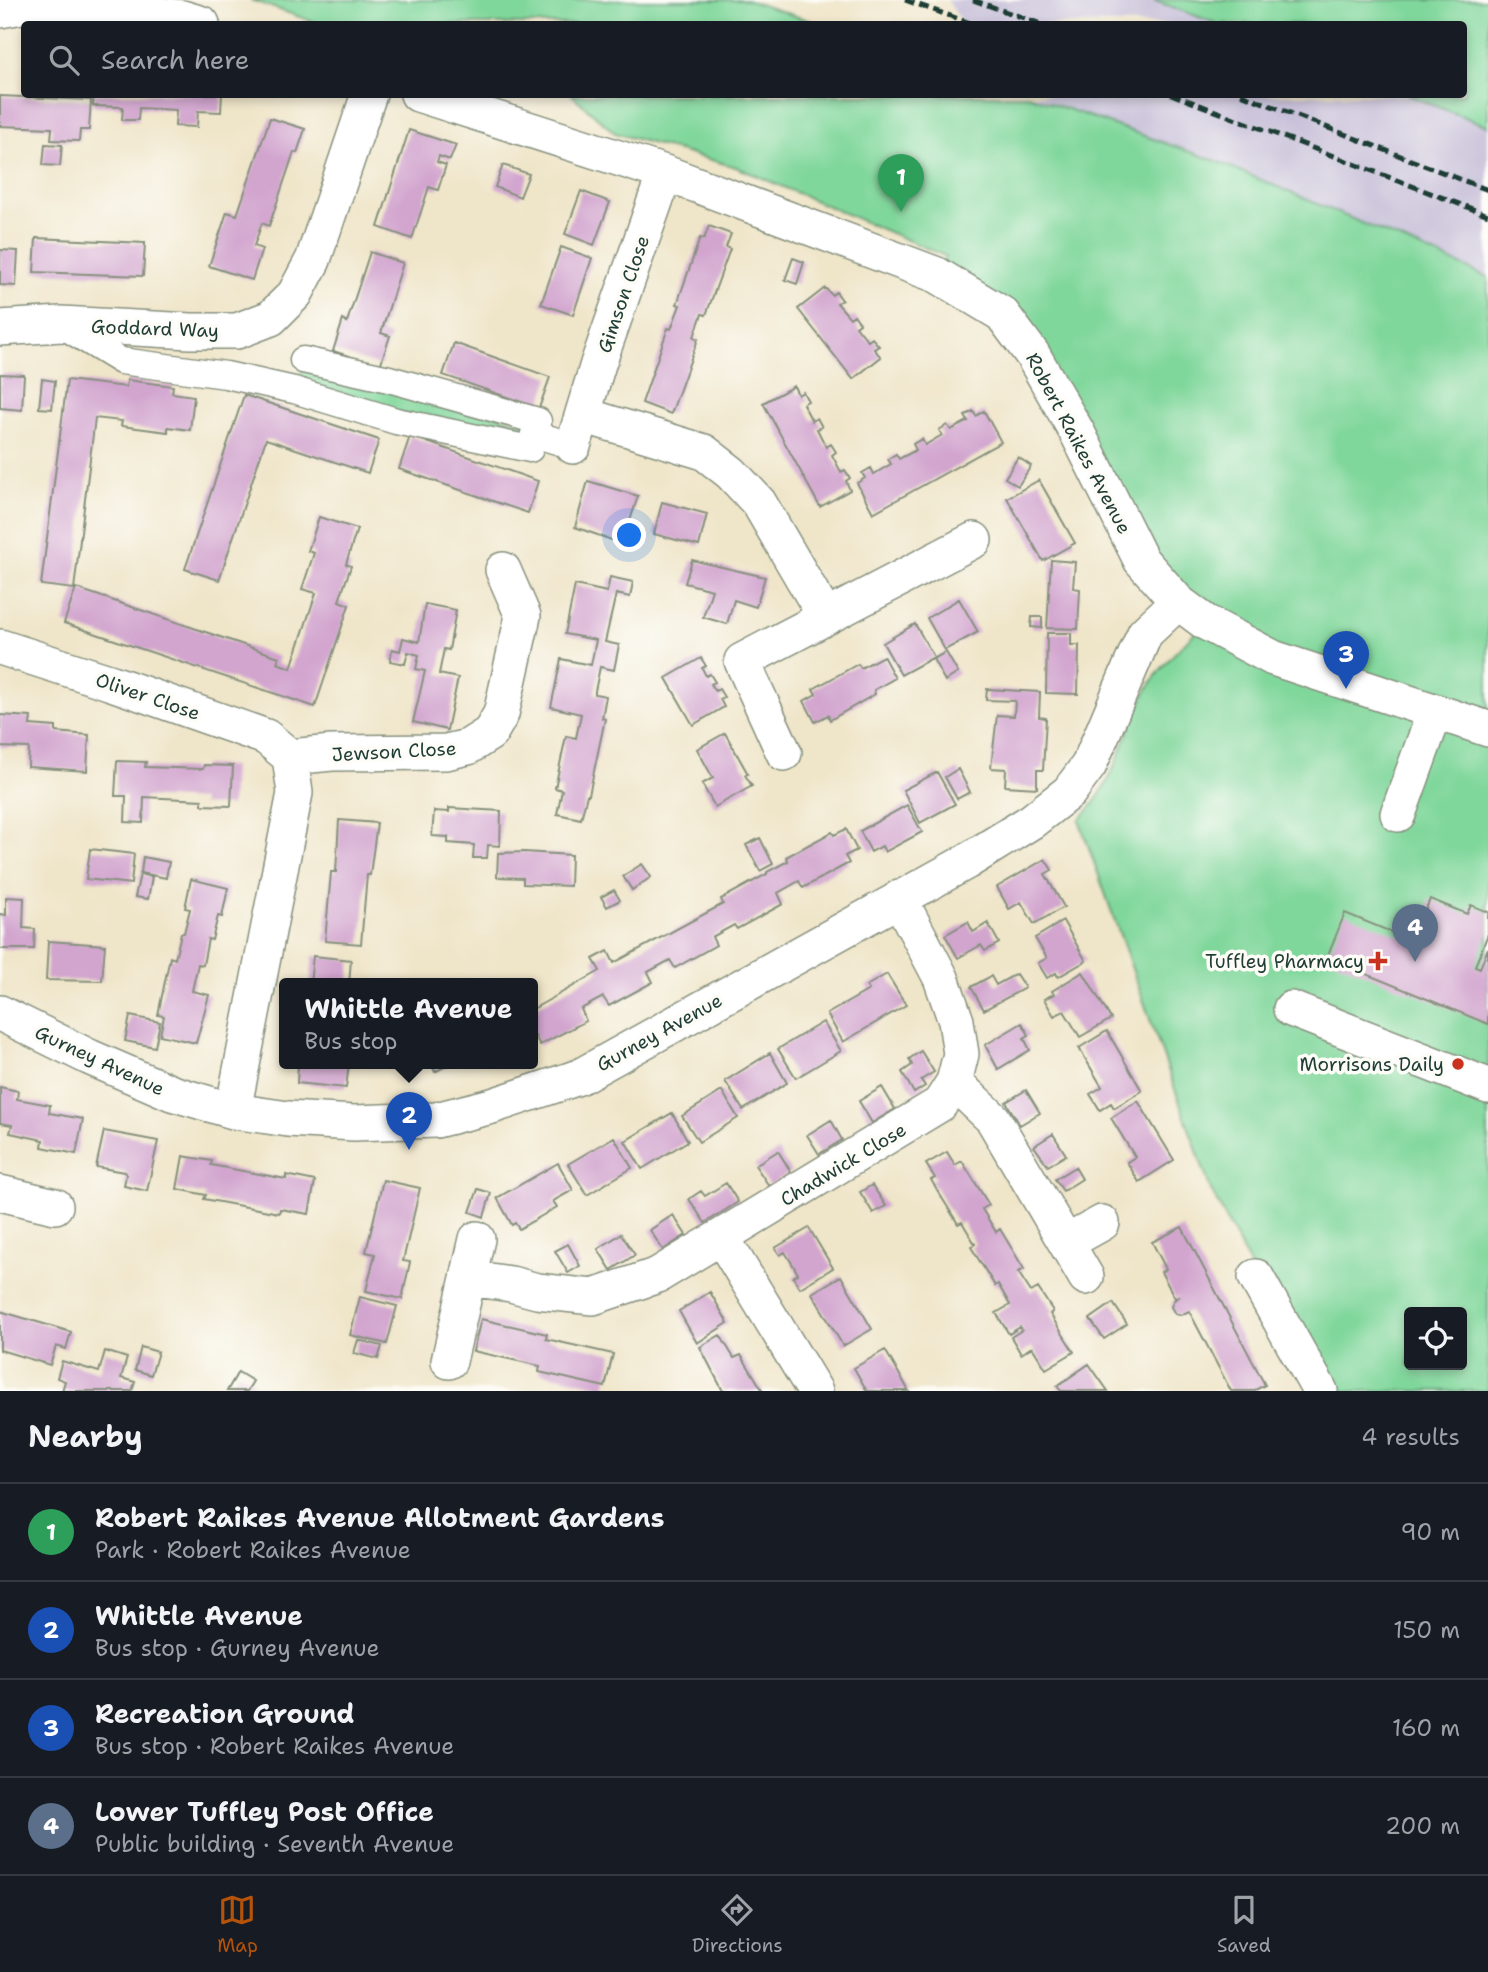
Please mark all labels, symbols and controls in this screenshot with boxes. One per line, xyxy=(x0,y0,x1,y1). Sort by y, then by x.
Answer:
search box xyxy=(21,21,1467,98)
icon: search xyxy=(45,41,83,79)
text: Search here xyxy=(101,42,250,77)
pin: 1 xyxy=(878,154,924,212)
street label: Gimson Close xyxy=(592,232,655,356)
street label: Goddard Way xyxy=(91,314,219,343)
street label: Robert Raikes Avenue xyxy=(1020,348,1137,538)
your location xyxy=(612,518,646,552)
pin: 3 xyxy=(1323,631,1369,689)
street label: Oliver Close xyxy=(92,667,203,726)
street label: Jewson Close xyxy=(331,736,457,767)
pin: 4 xyxy=(1392,904,1438,962)
place label: Tuffley Pharmacy xyxy=(1205,949,1364,974)
marker: Tuffley Pharmacy xyxy=(1370,953,1386,969)
popup xyxy=(279,978,538,1069)
street label: Gurney Avenue xyxy=(592,988,727,1077)
text: Whittle Avenue xyxy=(305,991,512,1026)
street label: Gurney Avenue xyxy=(31,1020,169,1101)
text: Bus stop xyxy=(305,1026,397,1056)
place label: Morrisons Daily xyxy=(1299,1052,1444,1077)
marker: Morrisons Daily xyxy=(1450,1056,1466,1072)
pin: 2 xyxy=(386,1092,432,1150)
street label: Chadwick Close xyxy=(776,1117,911,1212)
map controls xyxy=(1404,1307,1467,1370)
button: locate xyxy=(1404,1307,1467,1370)
text: Nearby xyxy=(28,1416,143,1457)
text: 4 results xyxy=(1361,1422,1460,1452)
text: Robert Raikes Avenue Allotment Gardens xyxy=(95,1500,664,1535)
text: 1 xyxy=(46,1517,56,1547)
text: 90 m xyxy=(1400,1517,1460,1547)
text: Park · Robert Raikes Avenue xyxy=(95,1535,411,1565)
text: Whittle Avenue xyxy=(95,1598,303,1633)
text: 2 xyxy=(43,1615,59,1645)
text: 150 m xyxy=(1393,1615,1460,1645)
text: Bus stop · Gurney Avenue xyxy=(95,1633,380,1663)
text: Recreation Ground xyxy=(95,1696,355,1731)
text: 3 xyxy=(43,1713,59,1743)
text: 160 m xyxy=(1392,1713,1460,1743)
text: Bus stop · Robert Raikes Avenue xyxy=(95,1731,454,1761)
text: Lower Tuffley Post Office xyxy=(95,1794,434,1829)
text: 4 xyxy=(43,1811,59,1841)
text: 200 m xyxy=(1385,1811,1460,1841)
text: Public building · Seventh Avenue xyxy=(95,1829,454,1859)
tab: Map xyxy=(217,1891,258,1958)
tab: Directions xyxy=(692,1891,783,1958)
tab: Saved xyxy=(1217,1891,1271,1958)

